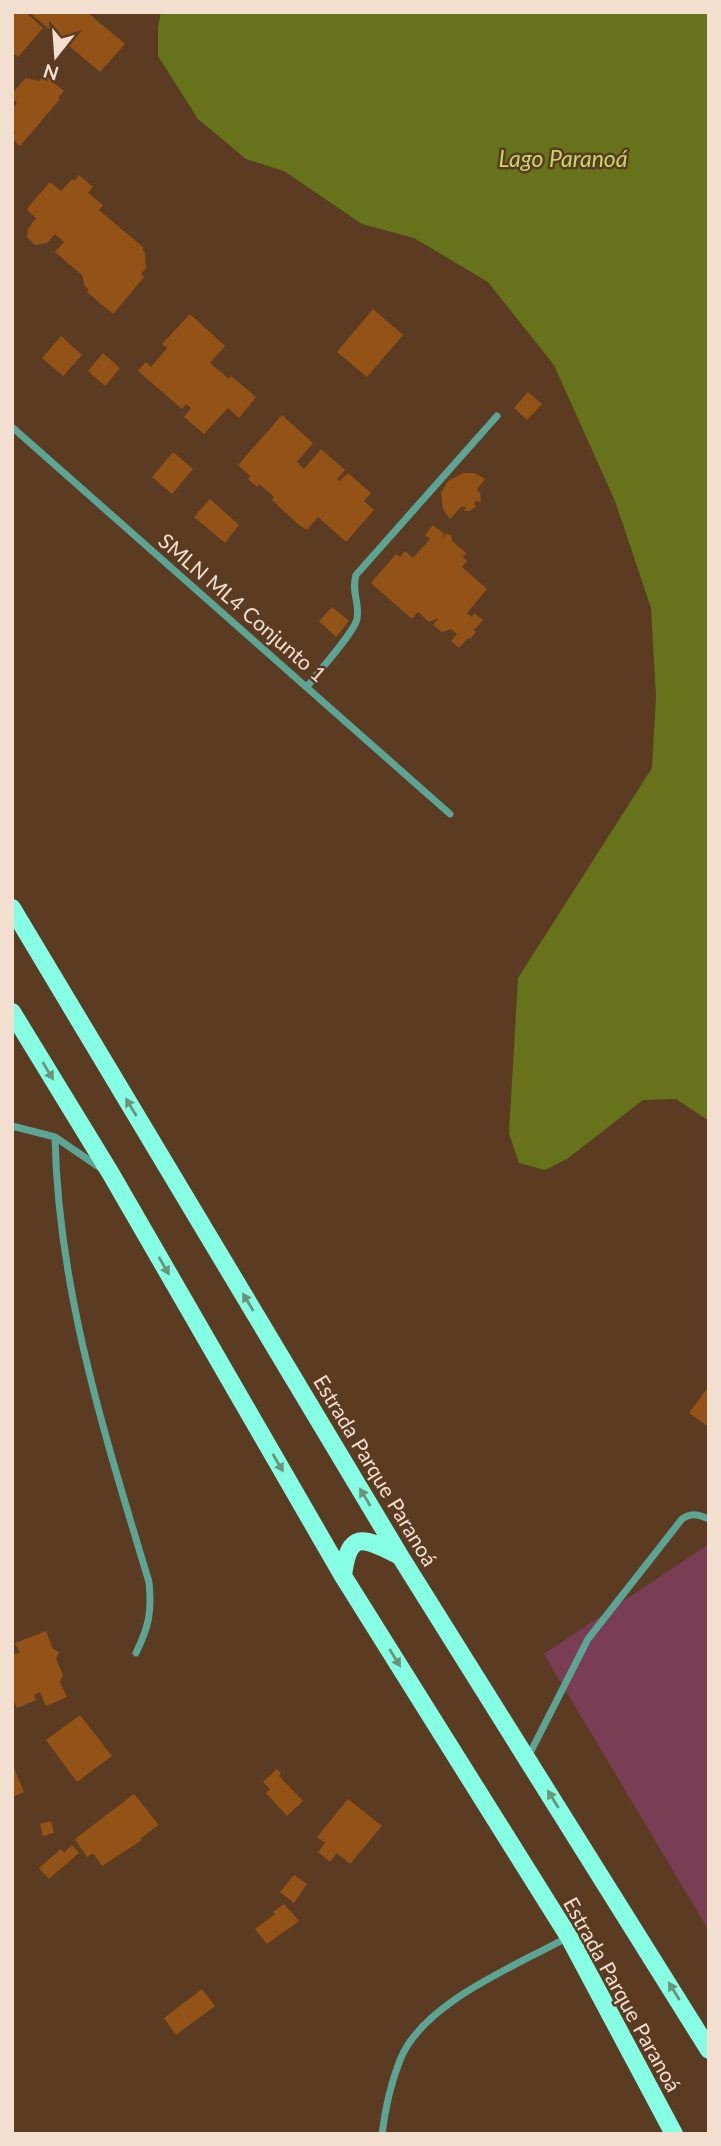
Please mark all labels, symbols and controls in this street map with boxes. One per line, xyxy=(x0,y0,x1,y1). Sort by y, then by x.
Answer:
north arrow xyxy=(21,21,91,91)
text: N xyxy=(41,60,61,86)
water label: Lago Paranoá xyxy=(498,144,628,172)
street label: SMLN ML4 Conjunto 1 xyxy=(154,527,332,687)
one-way arrow xyxy=(41,1061,54,1080)
one-way arrow xyxy=(125,1097,137,1116)
one-way arrow xyxy=(158,1257,170,1276)
one-way arrow xyxy=(242,1292,254,1311)
street label: Estrada Parque Paranoá xyxy=(309,1370,443,1570)
one-way arrow xyxy=(272,1454,284,1473)
one-way arrow xyxy=(359,1488,371,1507)
one-way arrow xyxy=(388,1649,401,1668)
one-way arrow xyxy=(547,1789,560,1808)
street label: Estrada Parque Paranoá xyxy=(559,1892,687,2096)
one-way arrow xyxy=(668,1982,680,2001)

